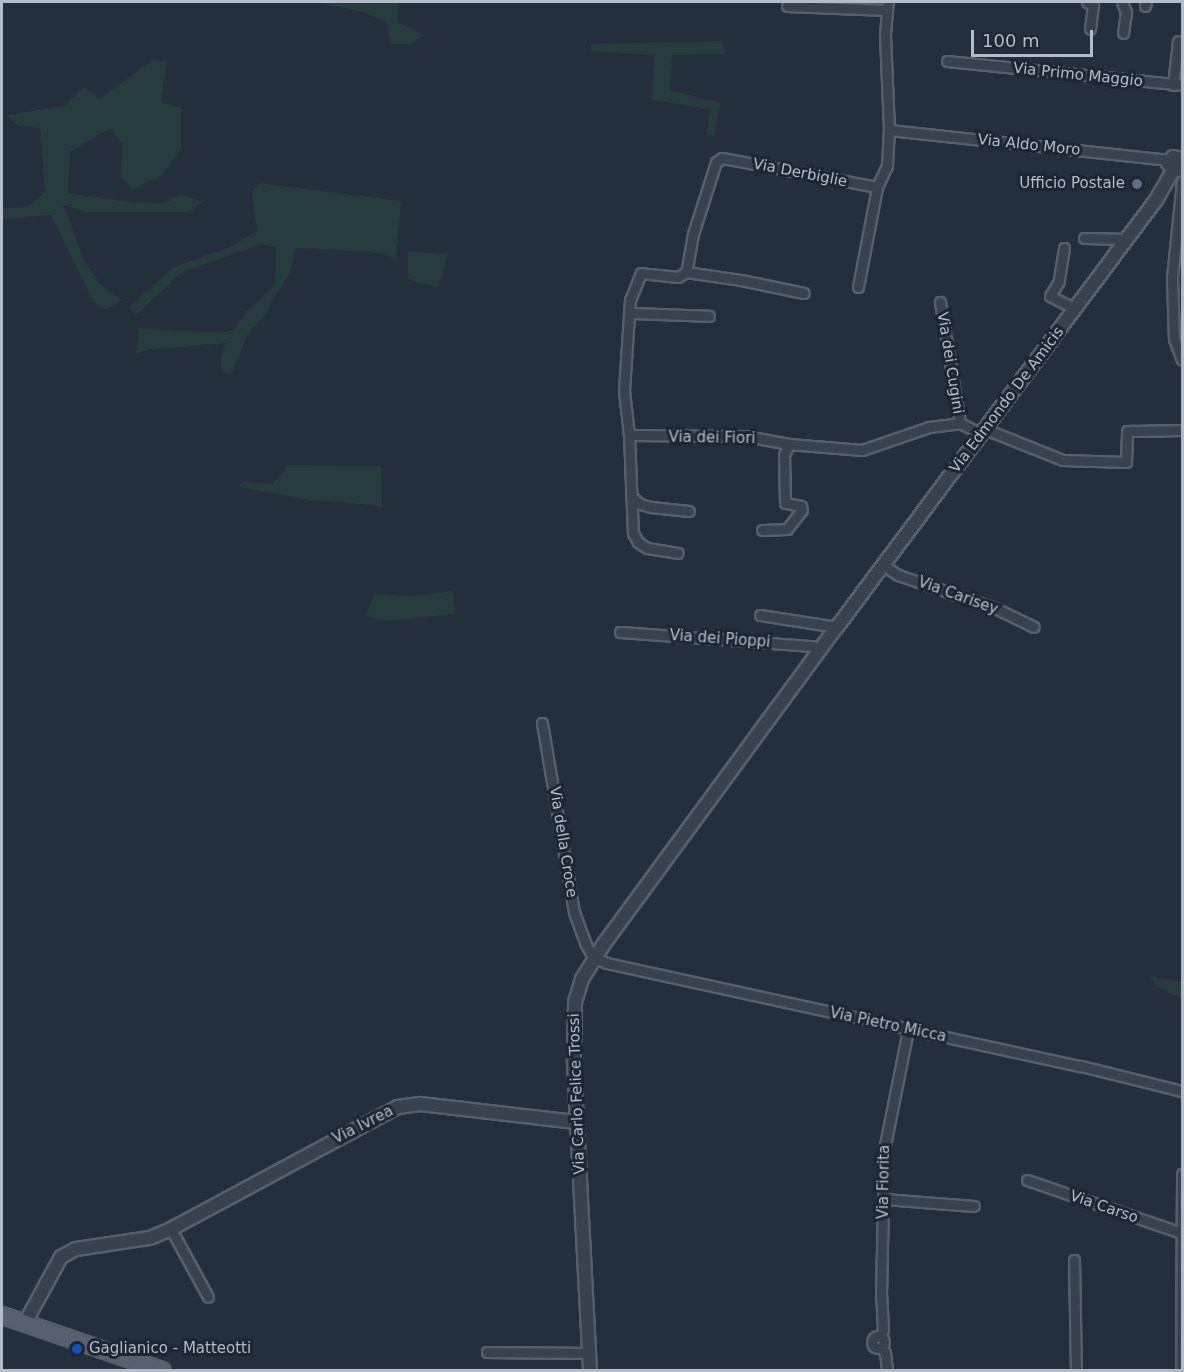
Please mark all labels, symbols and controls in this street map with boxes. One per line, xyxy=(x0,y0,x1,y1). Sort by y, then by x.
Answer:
scale bar xyxy=(974,18,1096,56)
text: 100 m xyxy=(982,30,1040,51)
street label: Via Primo Maggio xyxy=(1012,59,1144,91)
street label: Via Aldo Moro xyxy=(977,131,1081,159)
street label: Via Derbiglie xyxy=(751,155,849,191)
place label: Ufficio Postale xyxy=(1019,175,1125,193)
marker: Ufficio Postale xyxy=(1130,177,1144,191)
street label: Via dei Cugini xyxy=(933,311,967,415)
street label: Via Edmondo De Amicis xyxy=(946,323,1068,477)
street label: Via dei Fiori xyxy=(668,428,756,448)
street label: Via Carisey xyxy=(915,573,1001,619)
street label: Via dei Pioppi xyxy=(669,626,771,652)
street label: Via della Croce xyxy=(545,785,581,899)
street label: Via Pietro Micca xyxy=(828,1004,948,1046)
street label: Via Carlo Felice Trossi xyxy=(565,1013,589,1175)
street label: Via Ivrea xyxy=(330,1102,396,1148)
street label: Via Fiorita xyxy=(874,1145,894,1219)
street label: Via Carso xyxy=(1068,1187,1140,1227)
place label: Gaglianico - Matteotti xyxy=(89,1340,251,1358)
marker: Gaglianico - Matteotti xyxy=(70,1342,84,1356)

